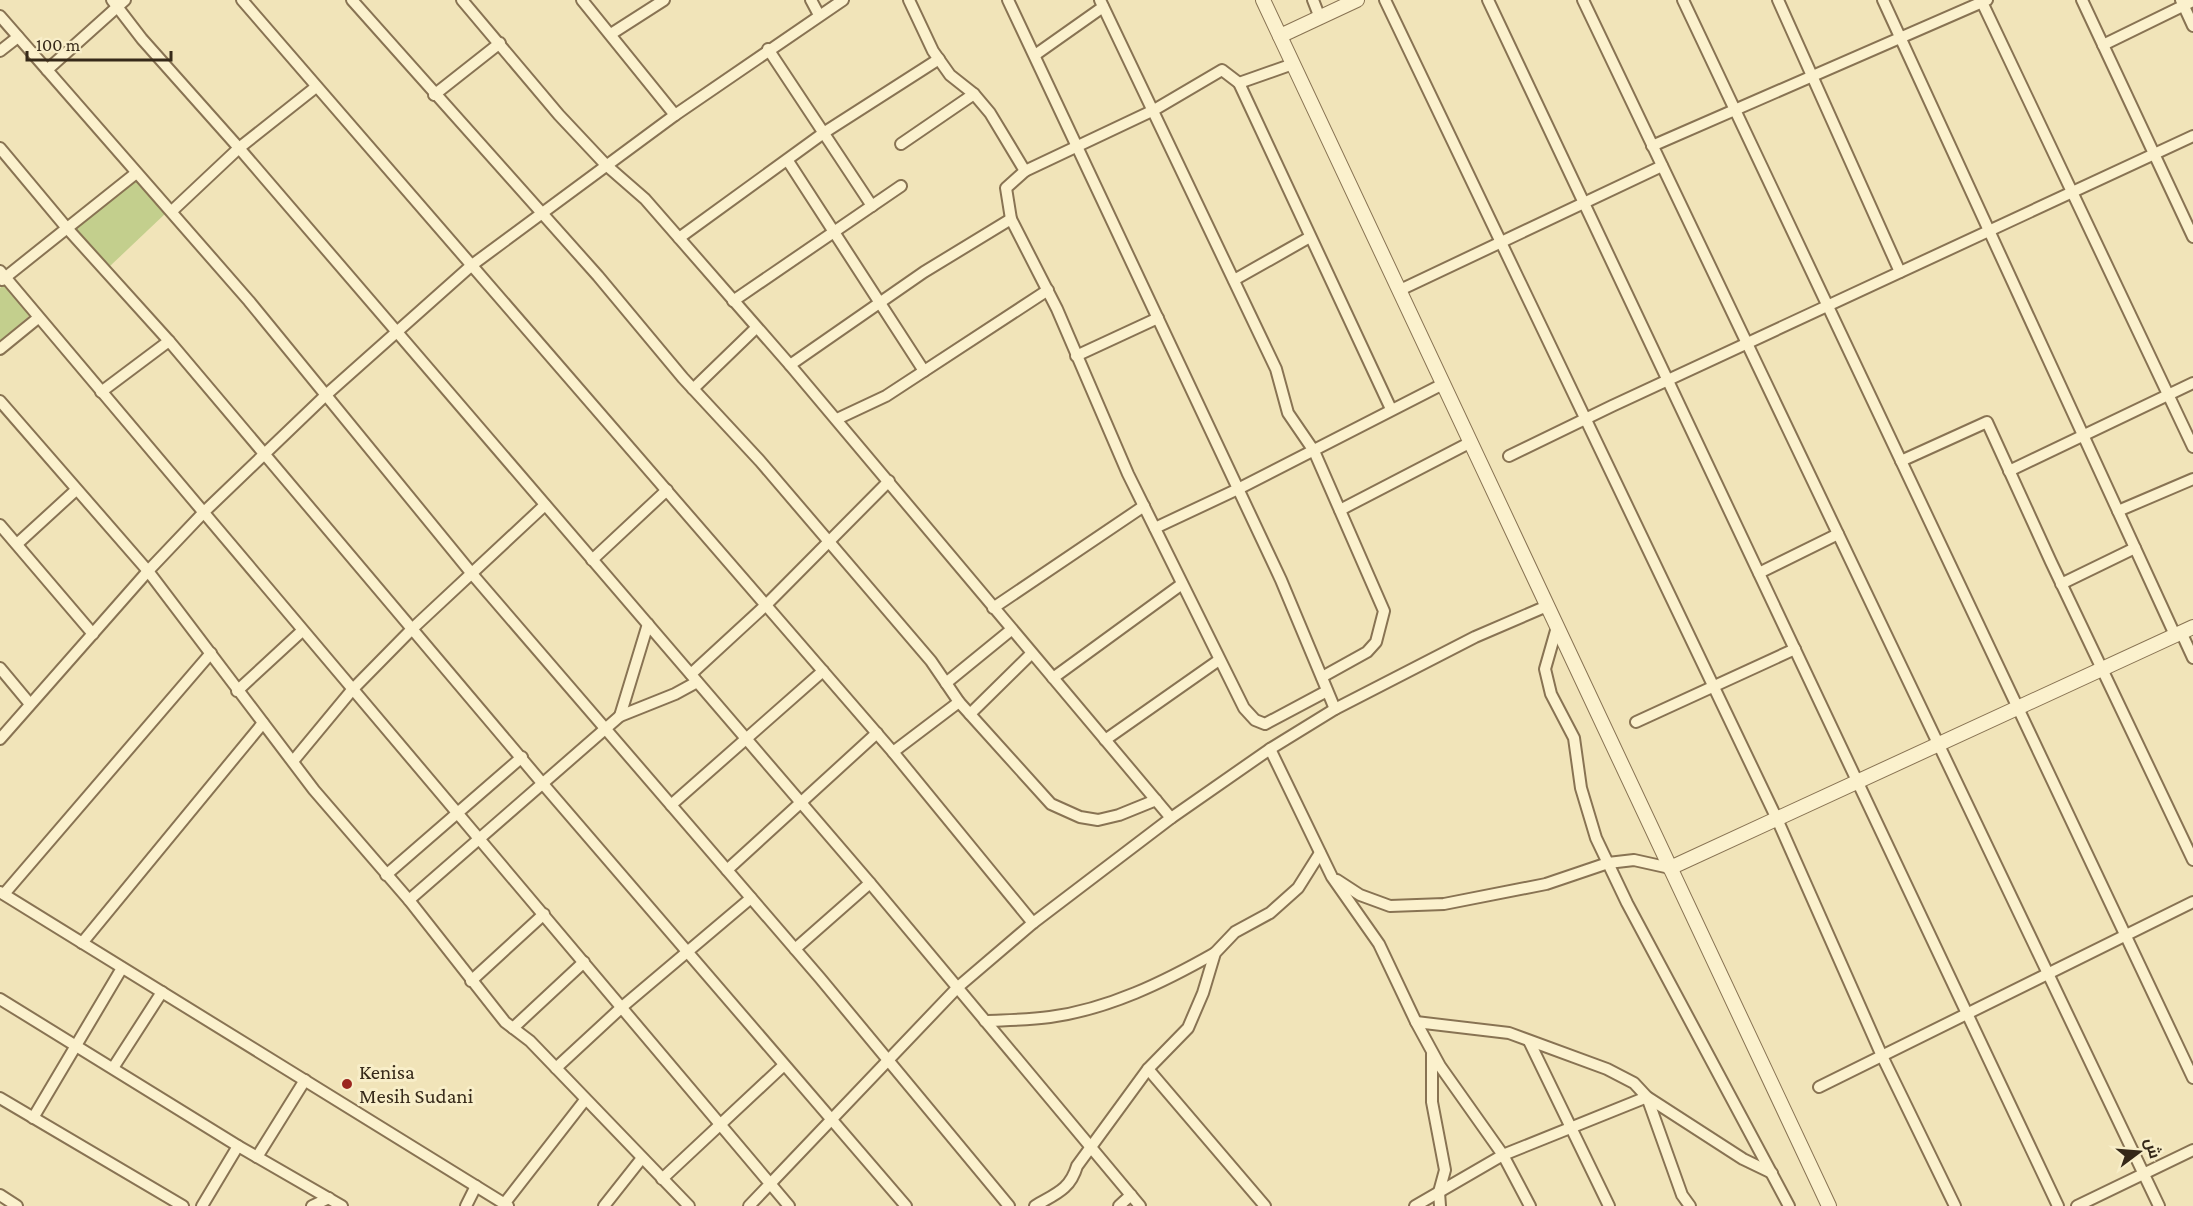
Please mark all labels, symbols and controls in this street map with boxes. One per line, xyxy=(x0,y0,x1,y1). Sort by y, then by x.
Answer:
scale bar xyxy=(27,24,171,62)
text: 100 m xyxy=(36,35,81,55)
place label: Kenisa Mesih Sudani xyxy=(359,1060,474,1108)
marker: Kenisa Mesih Sudani xyxy=(340,1077,354,1091)
north arrow xyxy=(2109,1122,2169,1182)
text: ش xyxy=(2141,1136,2164,1160)

